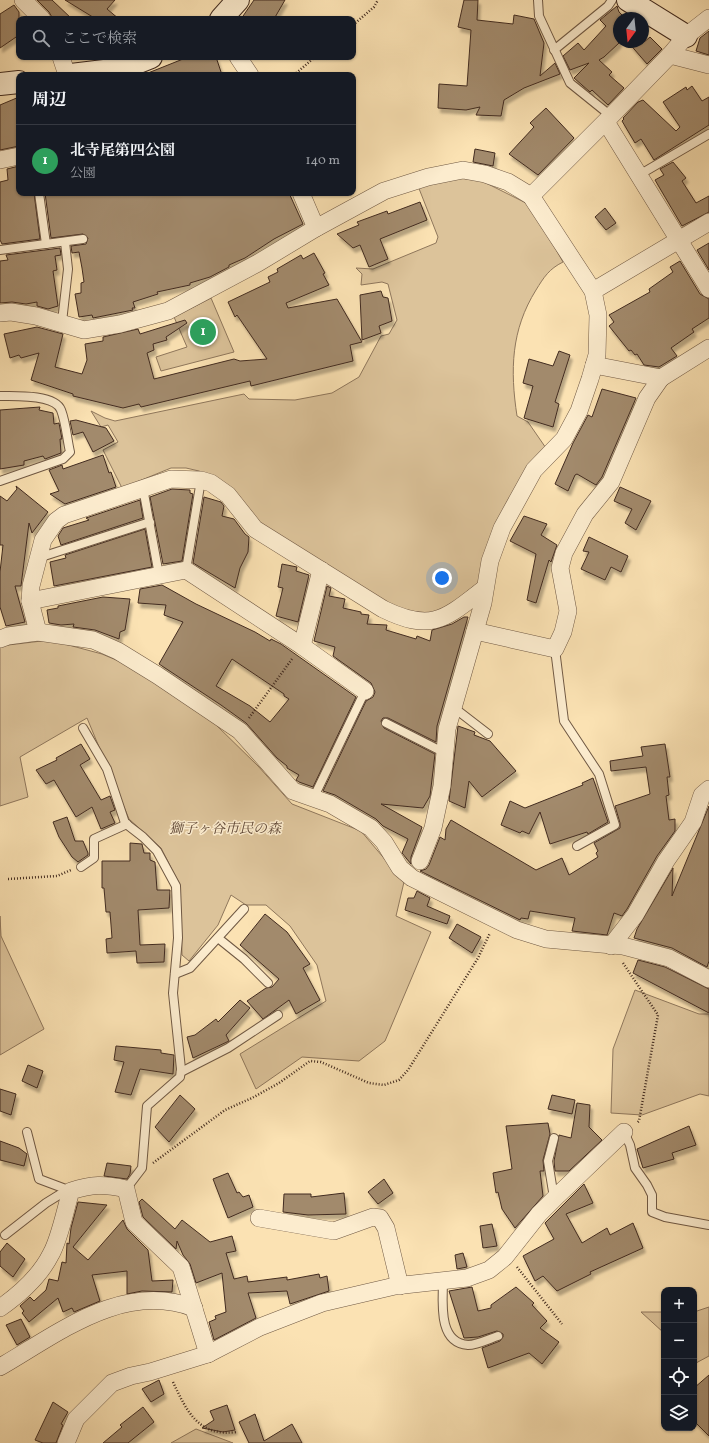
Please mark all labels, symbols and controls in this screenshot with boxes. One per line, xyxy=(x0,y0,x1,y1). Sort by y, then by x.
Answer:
north arrow xyxy=(613,12,649,48)
search box xyxy=(16,16,356,60)
icon: search xyxy=(30,27,52,49)
text: ここで検索 xyxy=(62,29,137,50)
text: 周辺 xyxy=(32,89,66,112)
text: 北寺尾第四公園 xyxy=(70,141,175,162)
text: 1 xyxy=(42,152,48,170)
text: 140 m xyxy=(306,152,340,170)
text: 公園 xyxy=(70,165,96,183)
pin: 1 xyxy=(190,317,216,347)
your location xyxy=(432,568,452,588)
park label: 獅子ヶ谷市民の森 xyxy=(169,820,283,839)
map controls xyxy=(661,1287,697,1431)
button: + xyxy=(661,1287,697,1323)
button: − xyxy=(661,1323,697,1359)
button: locate xyxy=(661,1359,697,1395)
button: layers xyxy=(661,1395,697,1431)

